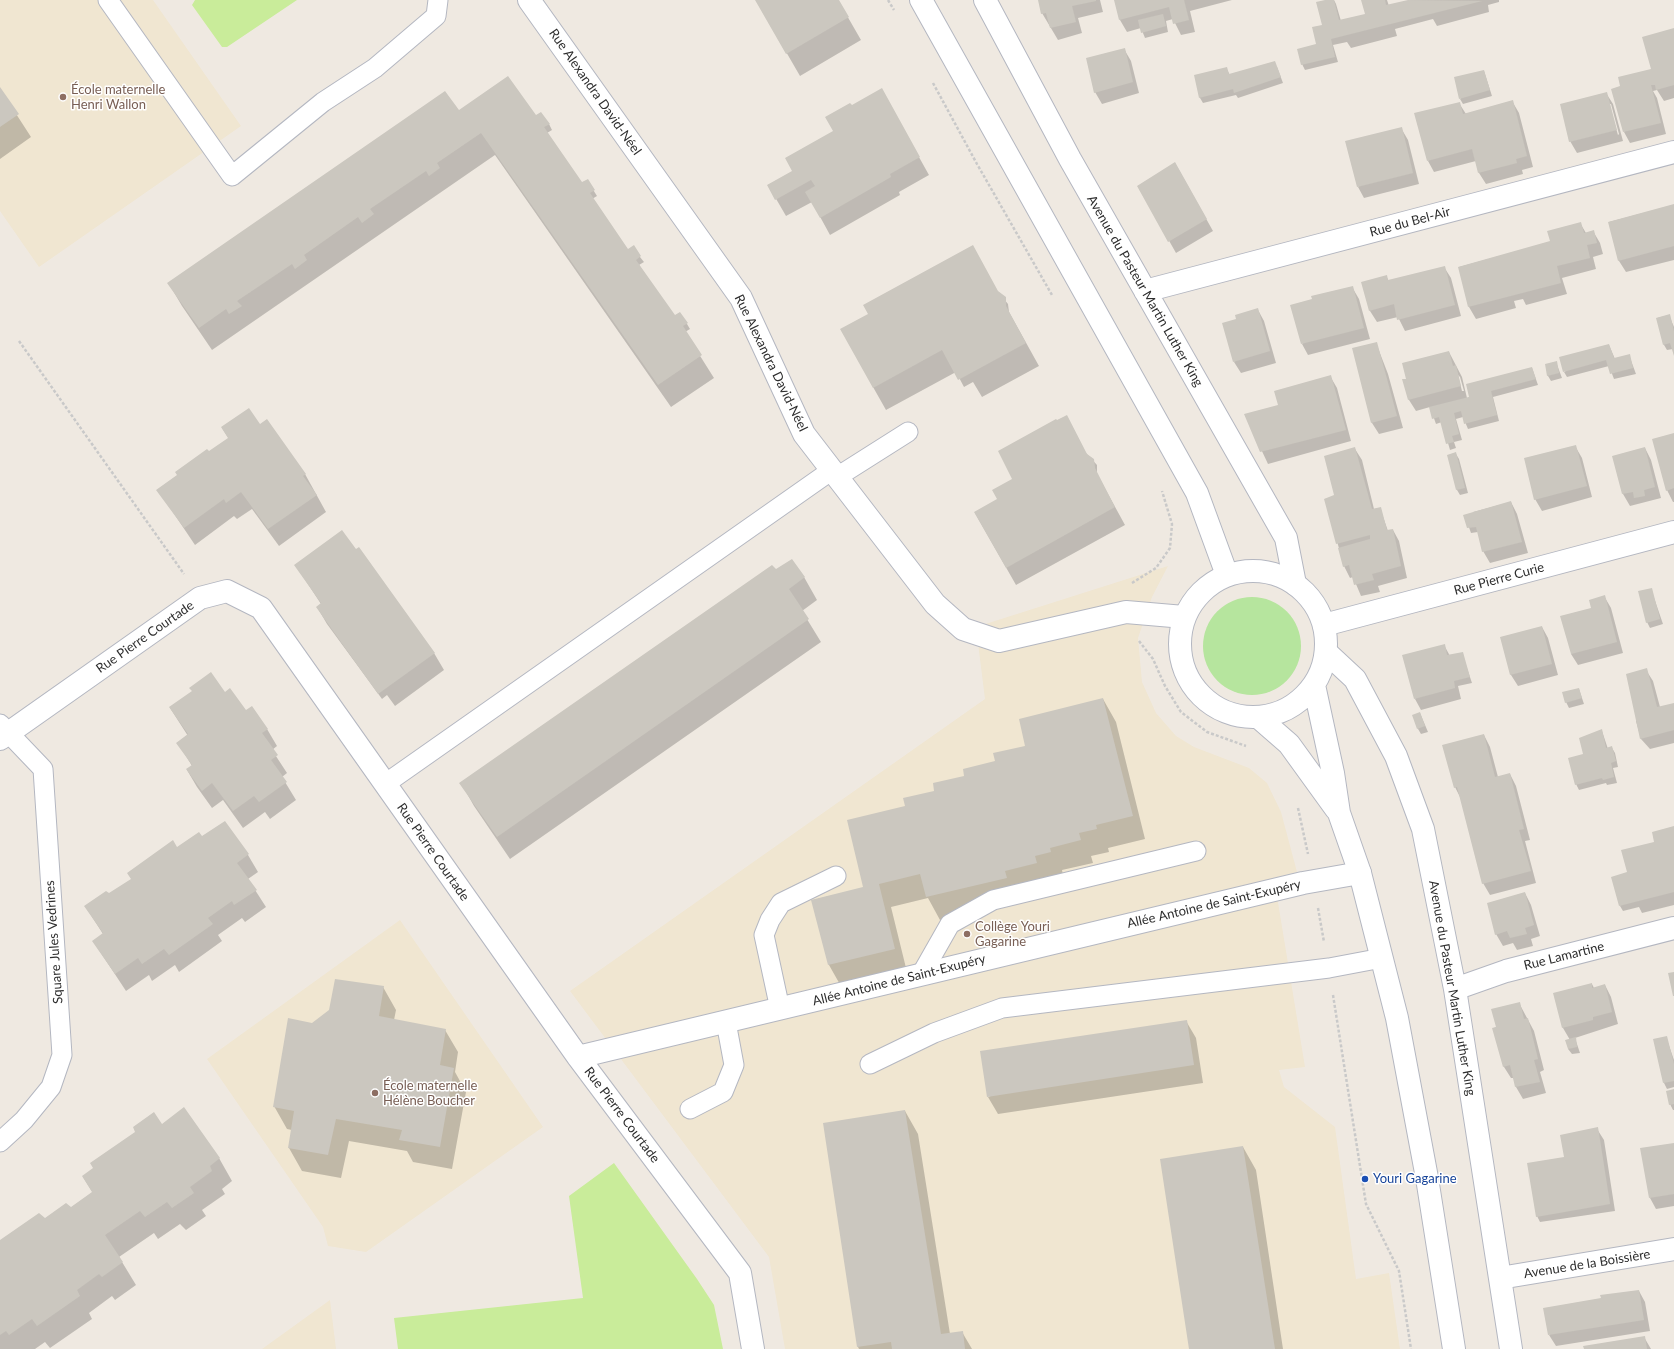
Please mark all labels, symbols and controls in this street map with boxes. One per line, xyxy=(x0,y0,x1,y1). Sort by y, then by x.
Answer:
street label: Rue Alexandra David-Néel xyxy=(545,26,645,158)
place label: École maternelle Henri Wallon xyxy=(71,82,165,113)
marker: École maternelle Henri Wallon xyxy=(58,92,68,102)
street label: Avenue du Pasteur Martin Luther King xyxy=(1084,192,1206,390)
street label: Rue du Bel-Air xyxy=(1368,204,1452,240)
street label: Rue Alexandra David-Néel xyxy=(731,292,811,434)
street label: Rue Pierre Curie xyxy=(1452,559,1546,599)
street label: Rue Pierre Courtade xyxy=(93,597,197,677)
street label: Rue Pierre Courtade xyxy=(393,800,473,904)
street label: Allée Antoine de Saint-Exupéry xyxy=(1126,876,1302,932)
street label: Avenue du Pasteur Martin Luther King xyxy=(1425,879,1479,1097)
street label: Square Jules Vedrines xyxy=(42,880,66,1004)
place label: Collège Youri Gagarine xyxy=(975,919,1050,950)
marker: Collège Youri Gagarine xyxy=(962,929,972,939)
street label: Rue Lamartine xyxy=(1522,938,1606,974)
street label: Allée Antoine de Saint-Exupéry xyxy=(811,951,987,1009)
street label: Rue Pierre Courtade xyxy=(581,1064,663,1166)
place label: École maternelle Hélène Boucher xyxy=(383,1078,477,1109)
marker: École maternelle Hélène Boucher xyxy=(370,1088,380,1098)
place label: Youri Gagarine xyxy=(1373,1171,1457,1187)
marker: Youri Gagarine xyxy=(1360,1174,1370,1184)
street label: Avenue de la Boissière xyxy=(1523,1246,1651,1282)

